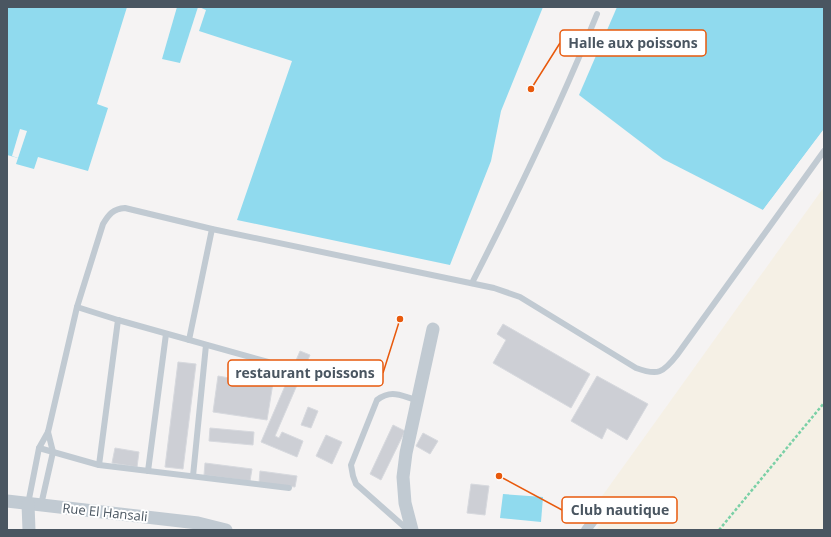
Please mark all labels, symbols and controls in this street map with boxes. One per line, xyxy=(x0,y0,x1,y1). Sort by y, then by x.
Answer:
callout: Halle aux poissons xyxy=(560,30,706,56)
text: Halle aux poissons xyxy=(568,33,698,52)
callout: restaurant poissons xyxy=(228,360,383,386)
text: restaurant poissons xyxy=(235,363,375,382)
callout: Club nautique xyxy=(562,497,677,523)
street label: Rue El Hansali xyxy=(62,499,148,525)
text: Club nautique xyxy=(571,500,669,519)

